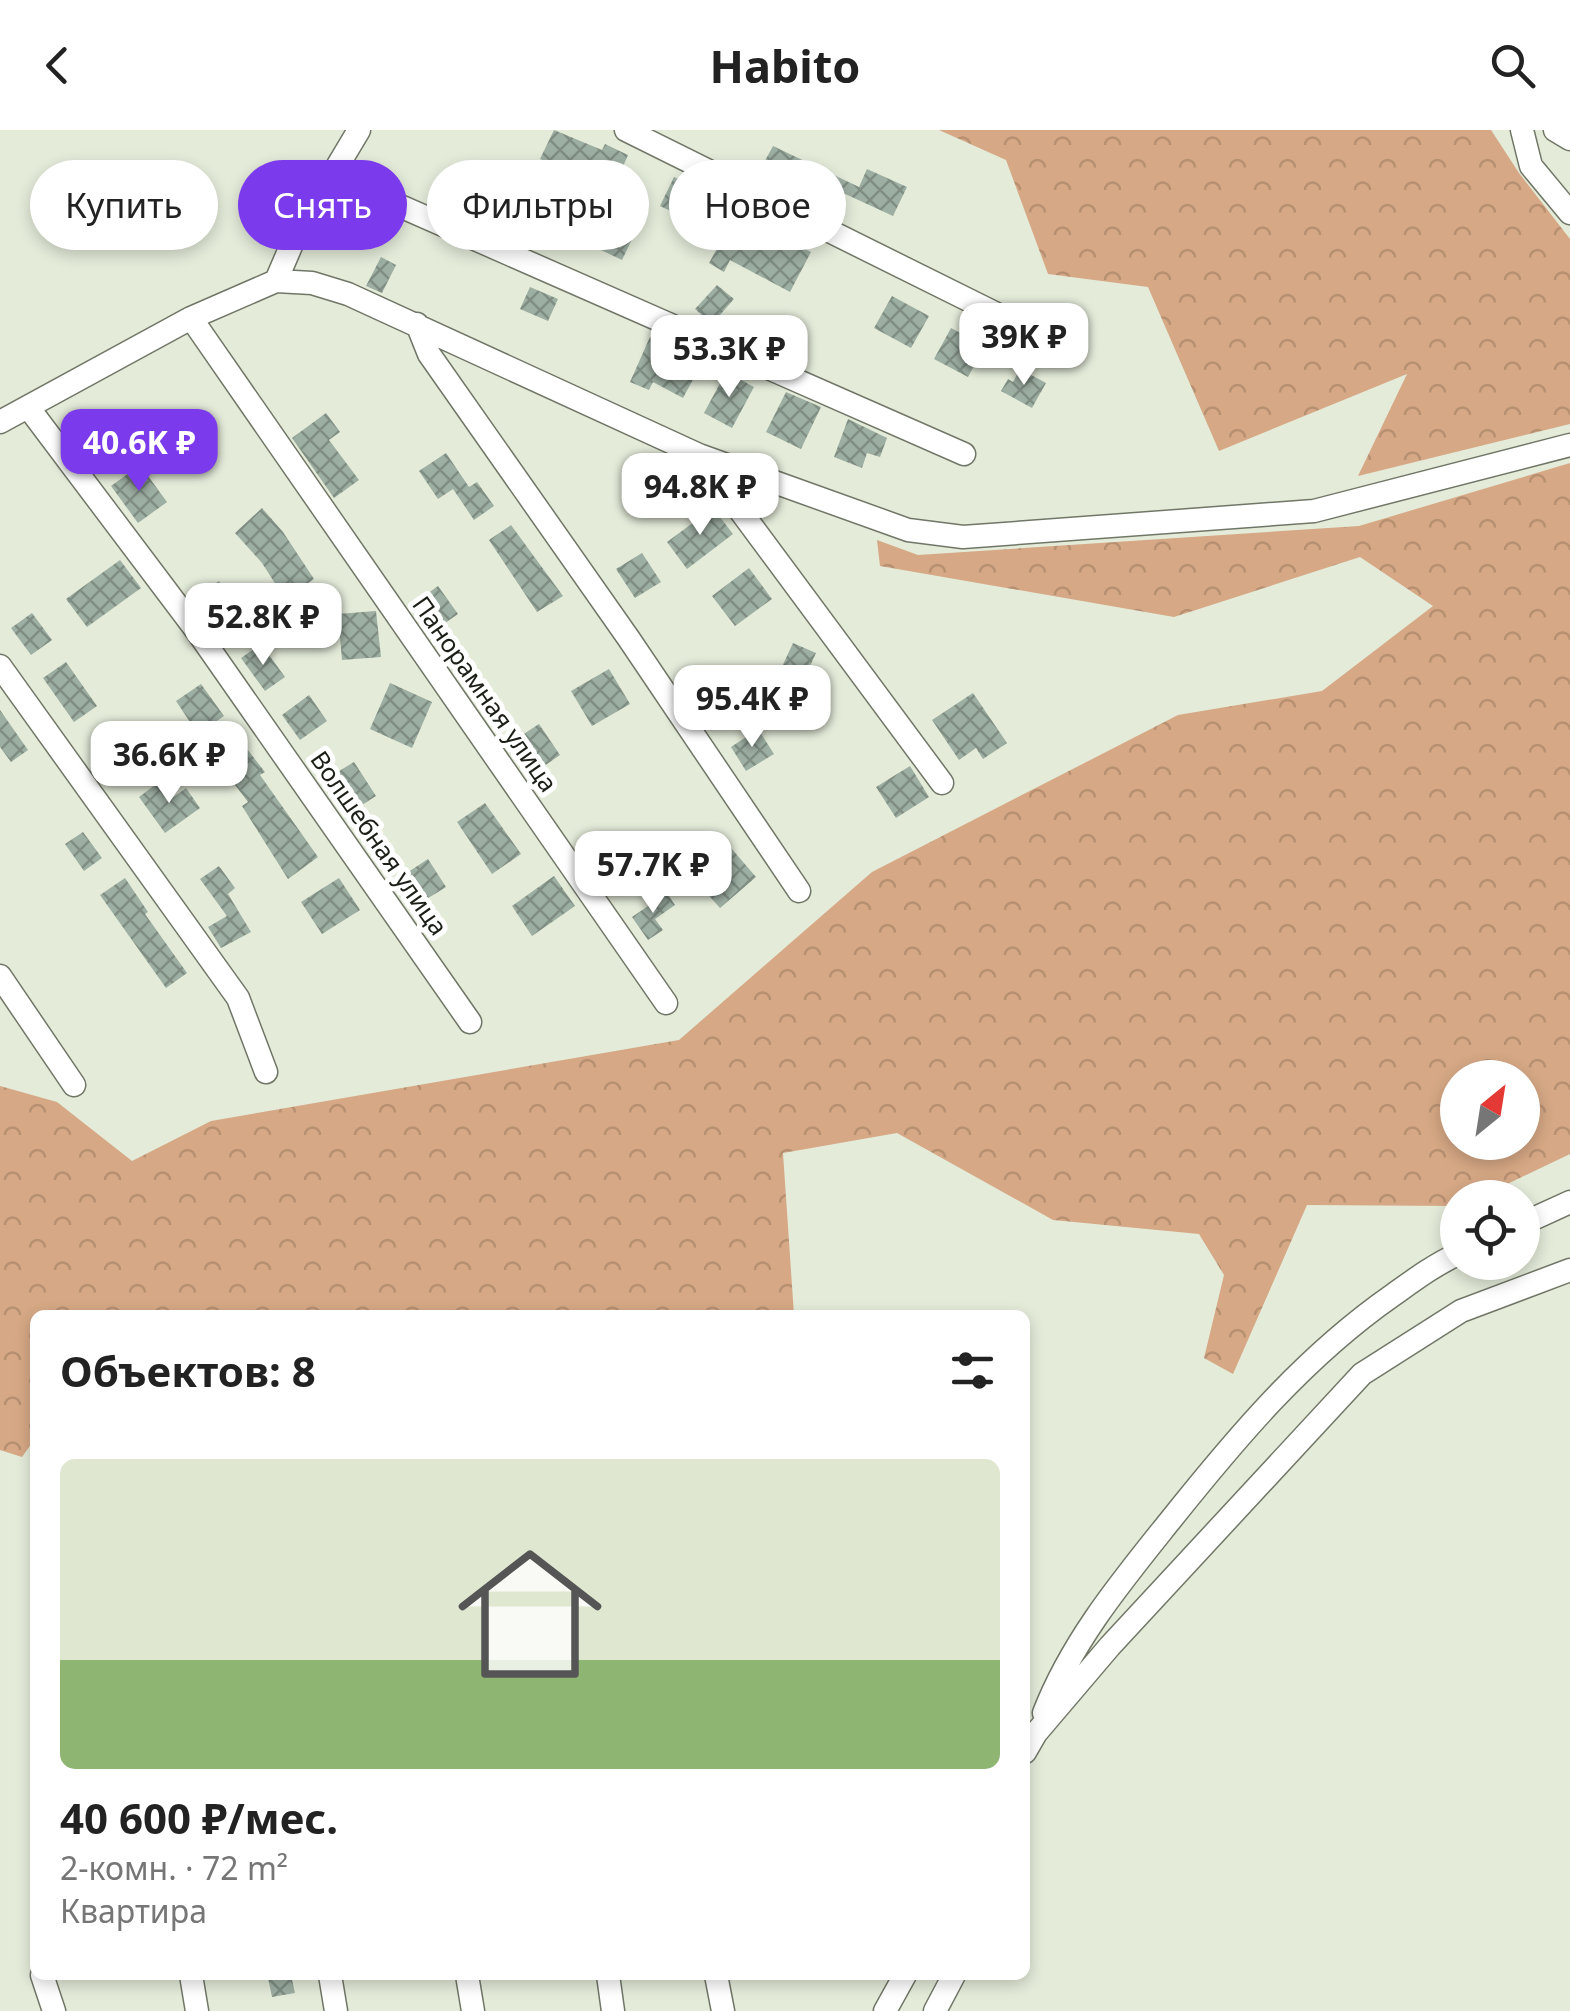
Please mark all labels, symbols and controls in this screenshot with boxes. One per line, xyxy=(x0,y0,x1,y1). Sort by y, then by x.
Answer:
text: Habito xyxy=(710,35,860,96)
icon: back xyxy=(30,38,85,93)
icon: search xyxy=(1485,38,1540,93)
chip: Купить xyxy=(30,160,218,250)
chip: Снять xyxy=(238,160,407,250)
chip: Фильтры xyxy=(427,160,649,250)
chip: Новое xyxy=(669,160,846,250)
pin: 39K ₽ xyxy=(954,303,1094,388)
text: 39K ₽ xyxy=(981,314,1067,357)
pin: 53.3K ₽ xyxy=(637,315,821,400)
text: 53.3K ₽ xyxy=(673,326,785,369)
pin: 40.6K ₽ xyxy=(47,409,231,494)
text: 40.6K ₽ xyxy=(83,420,195,463)
pin: 94.8K ₽ xyxy=(608,453,792,538)
text: 94.8K ₽ xyxy=(644,464,756,507)
pin: 52.8K ₽ xyxy=(171,583,355,668)
street label: Панорамная улица xyxy=(405,589,566,798)
text: 52.8K ₽ xyxy=(207,594,319,637)
pin: 95.4K ₽ xyxy=(660,665,844,750)
text: 95.4K ₽ xyxy=(696,676,808,719)
pin: 36.6K ₽ xyxy=(77,721,261,806)
text: 36.6K ₽ xyxy=(113,732,225,775)
street label: Волшебная улица xyxy=(303,743,456,941)
pin: 57.7K ₽ xyxy=(561,831,745,916)
text: 57.7K ₽ xyxy=(597,842,709,885)
north arrow xyxy=(1440,1060,1540,1160)
map controls xyxy=(1440,1060,1540,1280)
button: locate xyxy=(1440,1180,1540,1280)
text: Объектов: 8 xyxy=(60,1342,316,1399)
icon: filters xyxy=(945,1343,1000,1398)
icon: home xyxy=(440,1524,620,1704)
text: 40 600 ₽/мес. xyxy=(60,1789,338,1846)
text: 2-комн. · 72 m² xyxy=(60,1846,288,1889)
text: Квартира xyxy=(60,1889,207,1932)

